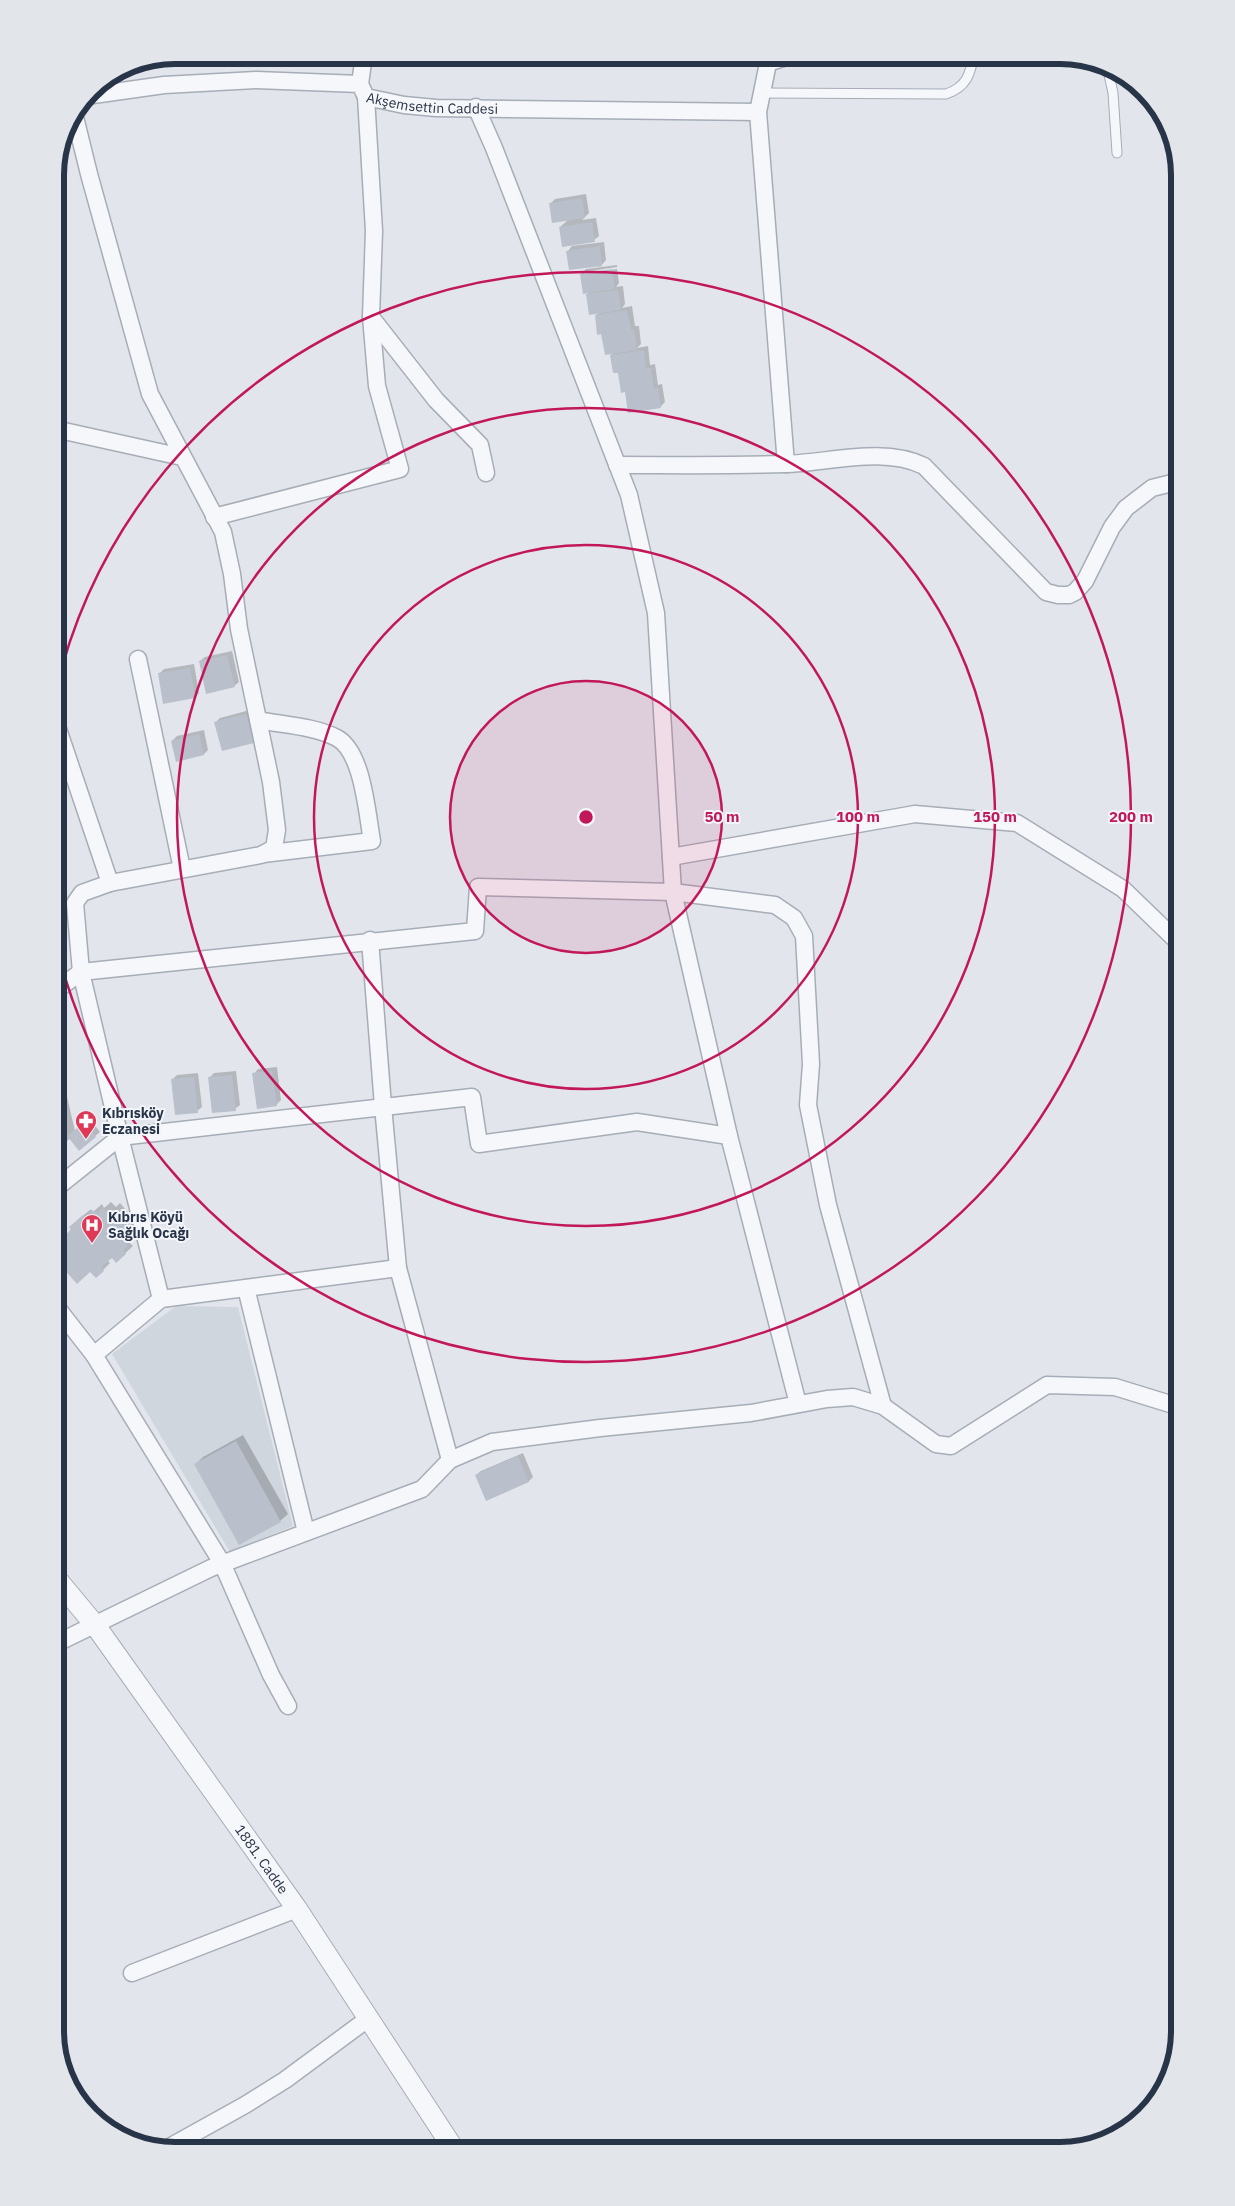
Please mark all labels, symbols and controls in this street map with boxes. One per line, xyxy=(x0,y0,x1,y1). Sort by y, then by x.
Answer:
street label: Akşemsettin Caddesi xyxy=(365,88,498,118)
text: 50 m xyxy=(705,807,739,826)
text: 100 m xyxy=(836,807,880,826)
text: 150 m xyxy=(973,807,1017,826)
text: 200 m xyxy=(1109,807,1153,826)
centre of rings xyxy=(577,808,595,826)
place label: Kıbrısköy Eczanesi xyxy=(102,1104,164,1138)
pharmacy icon: Kıbrısköy Eczanesi xyxy=(74,1109,98,1140)
place label: Kıbrıs Köyü Sağlık Ocağı xyxy=(108,1208,189,1242)
hospital icon: Kıbrıs Köyü Sağlık Ocağı xyxy=(80,1213,104,1244)
street label: 1881. Cadde xyxy=(231,1821,293,1898)

